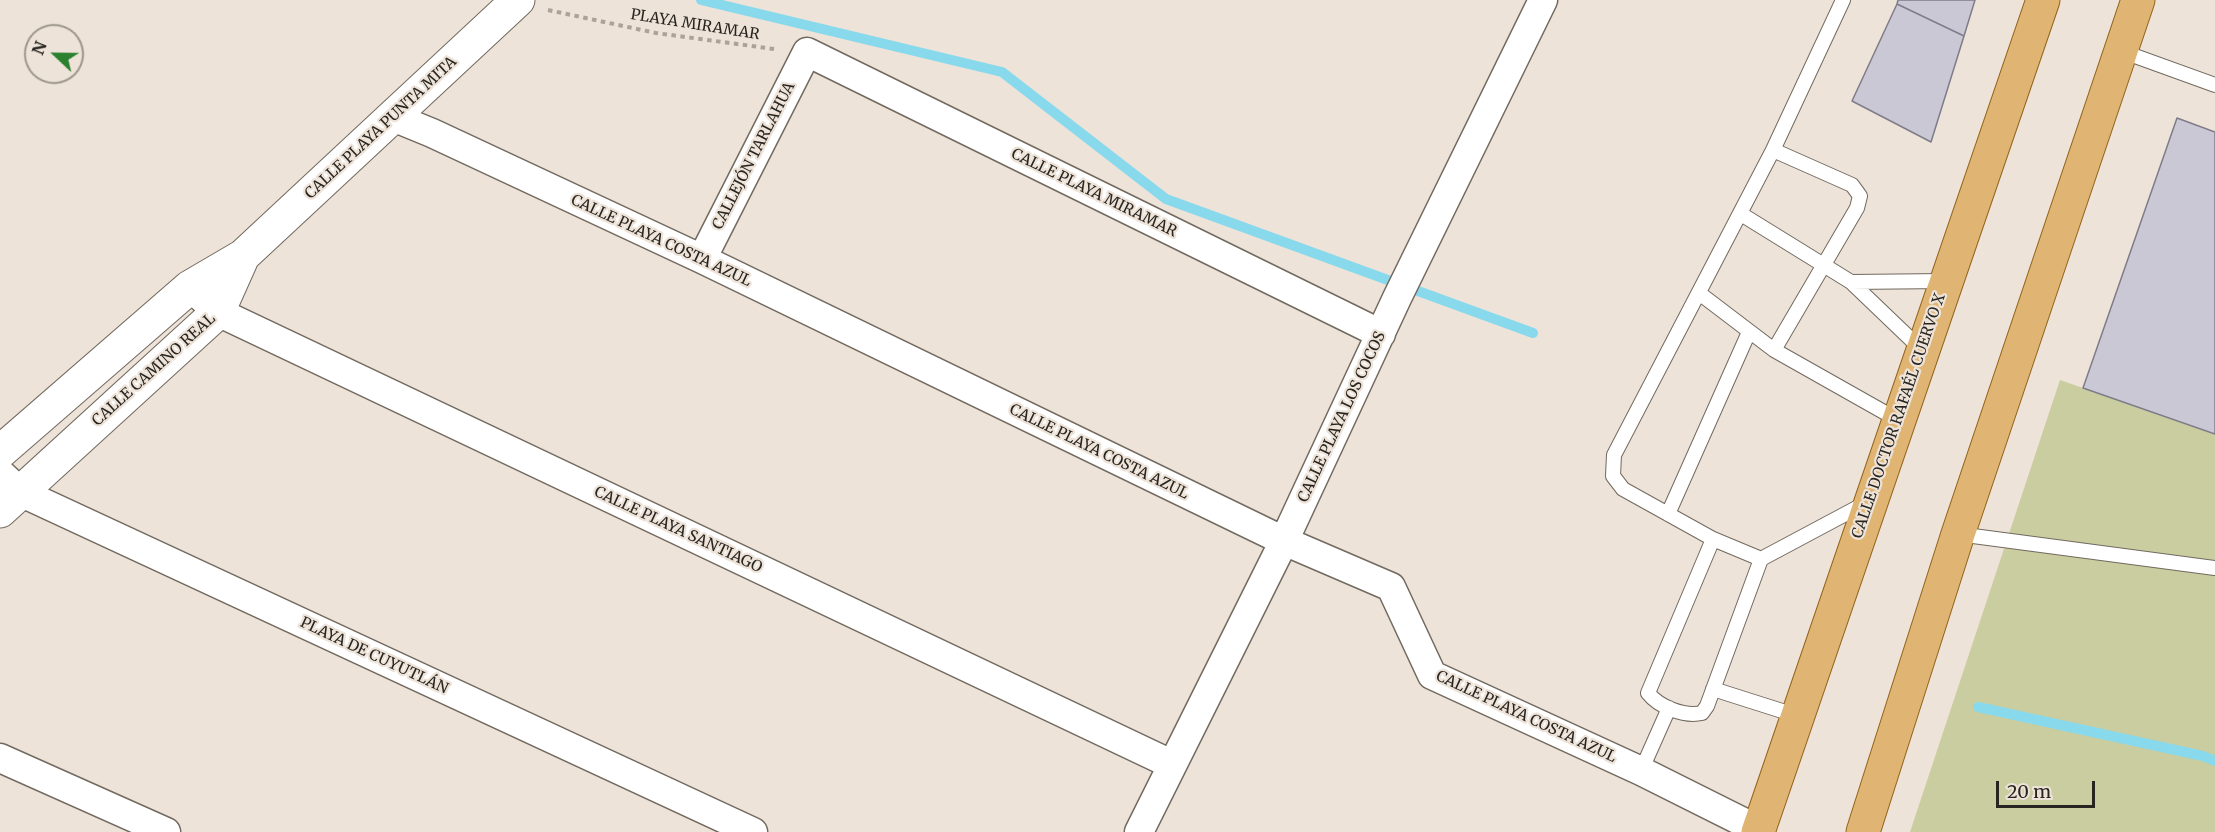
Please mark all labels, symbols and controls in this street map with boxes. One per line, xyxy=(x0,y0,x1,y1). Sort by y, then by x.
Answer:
street label: PLAYA MIRAMAR xyxy=(629,6,761,44)
north arrow xyxy=(24,24,84,84)
text: N xyxy=(28,38,51,58)
street label: CALLE PLAYA PUNTA MITA xyxy=(302,53,460,203)
street label: CALLEJÓN TARLAHUA xyxy=(709,79,799,233)
street label: CALLE PLAYA MIRAMAR xyxy=(1008,145,1180,241)
street label: CALLE PLAYA COSTA AZUL xyxy=(568,191,754,291)
street label: CALLE DOCTOR RAFAÉL CUERVO X xyxy=(1849,291,1949,541)
street label: CALLE CAMINO REAL xyxy=(89,310,219,430)
street label: CALLE PLAYA LOS COCOS xyxy=(1295,329,1389,505)
street label: CALLE PLAYA COSTA AZUL xyxy=(1006,401,1192,503)
street label: CALLE PLAYA SANTIAGO xyxy=(591,483,765,577)
street label: PLAYA DE CUYUTLÁN xyxy=(297,614,451,698)
street label: CALLE PLAYA COSTA AZUL xyxy=(1433,667,1619,767)
scale bar xyxy=(1999,769,2098,807)
text: 20 m xyxy=(2007,780,2051,803)

